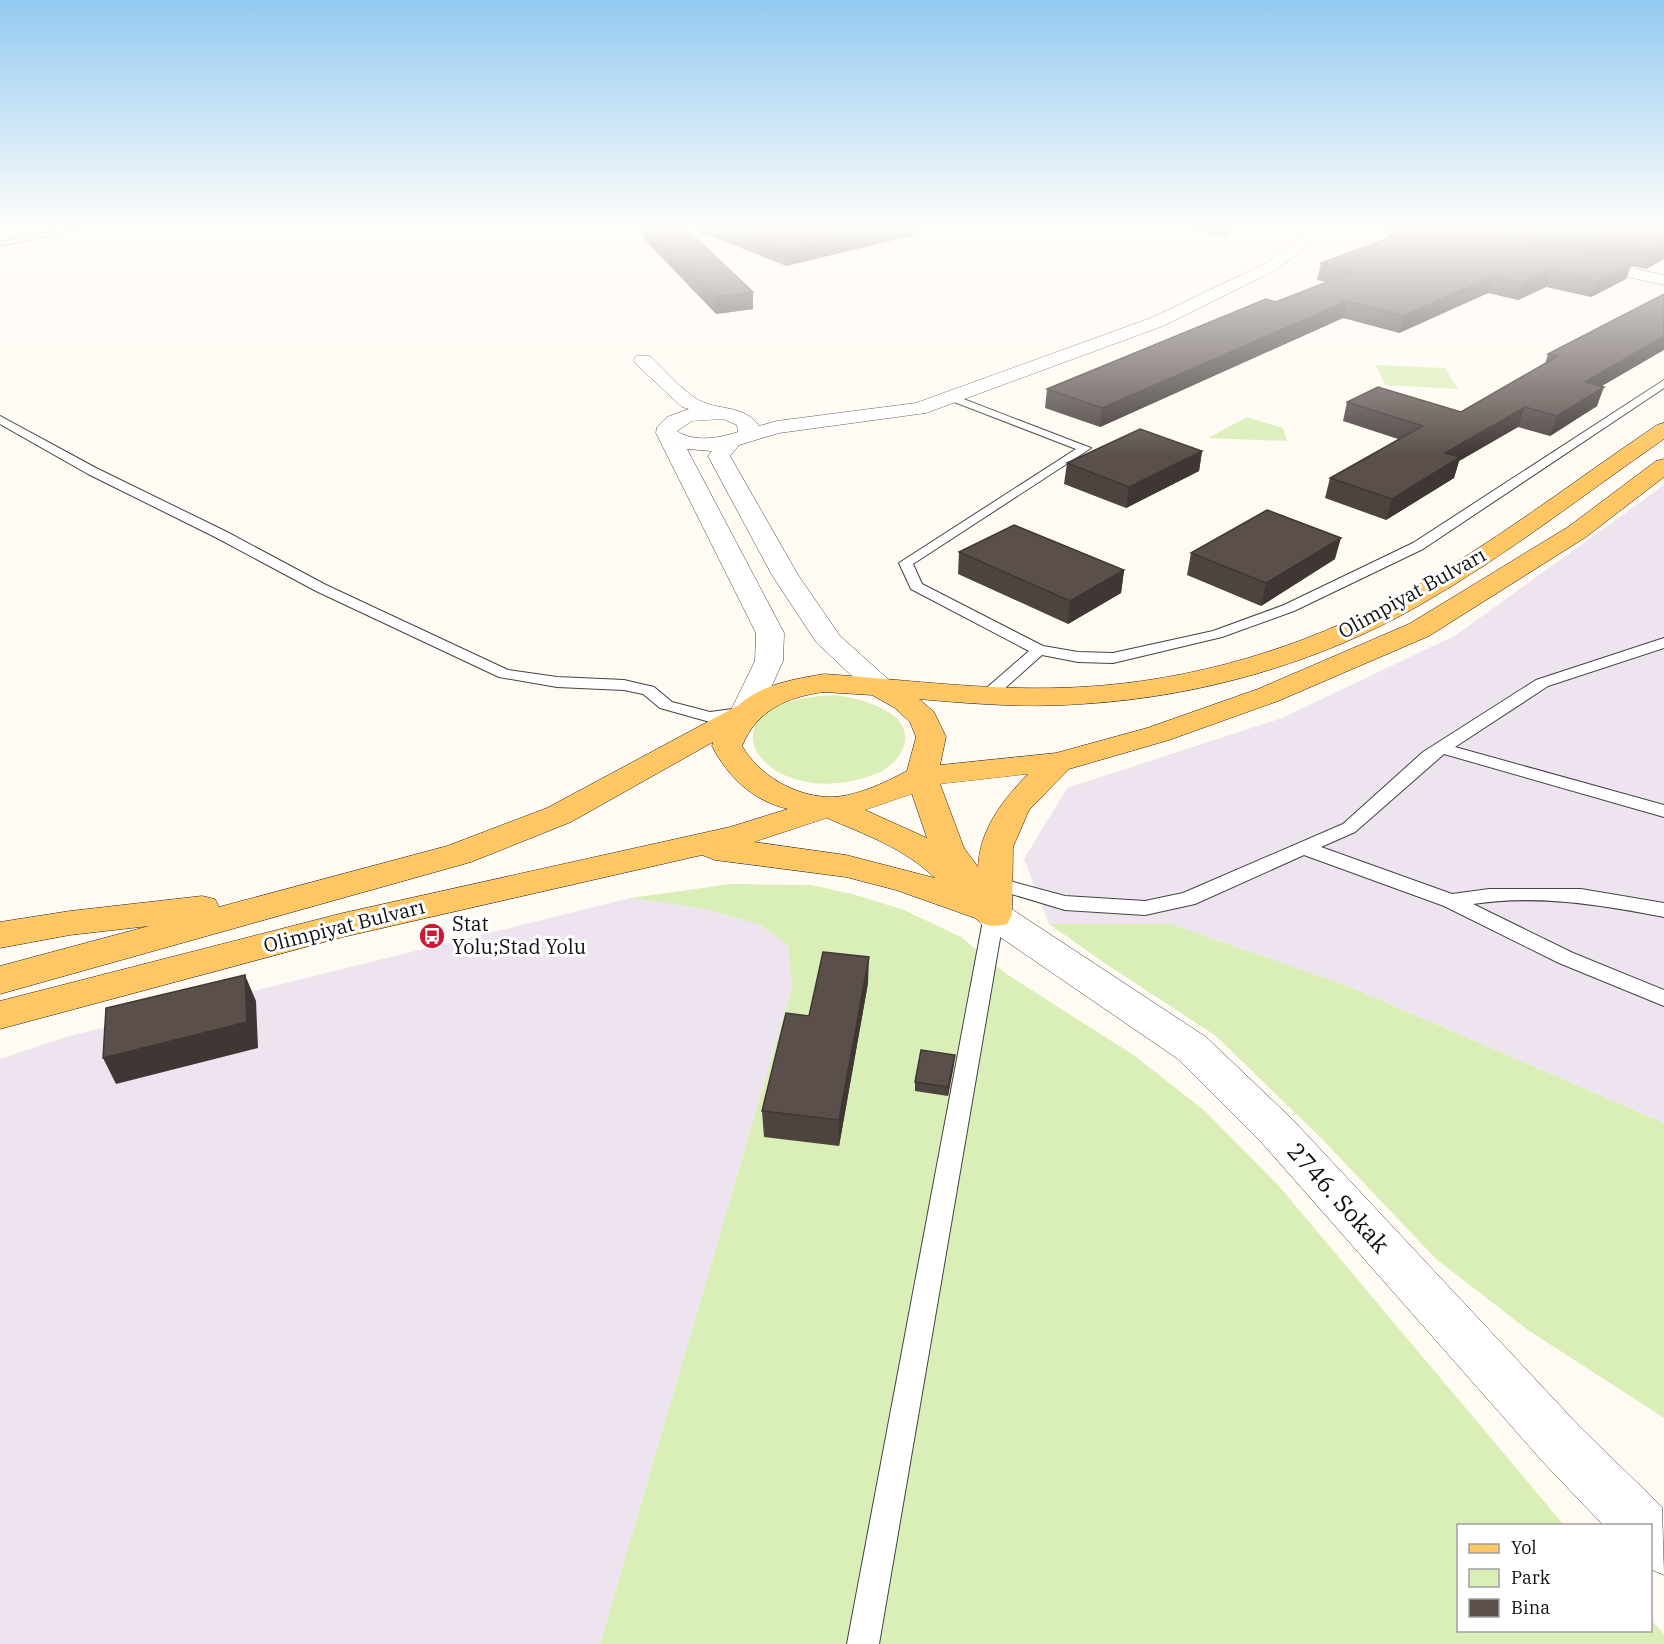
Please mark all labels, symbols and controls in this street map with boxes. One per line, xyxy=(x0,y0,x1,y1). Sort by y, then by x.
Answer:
street label: Olimpiyat Bulvarı xyxy=(1333,541,1491,644)
street label: Olimpiyat Bulvarı xyxy=(260,892,427,959)
place label: Stat Yolu;Stad Yolu xyxy=(452,910,586,960)
bus stop icon: Stat Yolu;Stad Yolu xyxy=(417,921,447,951)
street label: 2746. Sokak xyxy=(1281,1135,1397,1259)
legend xyxy=(1457,1524,1652,1632)
text: Yol xyxy=(1511,1536,1537,1559)
text: Park xyxy=(1511,1566,1551,1589)
text: Bina xyxy=(1511,1596,1550,1619)

